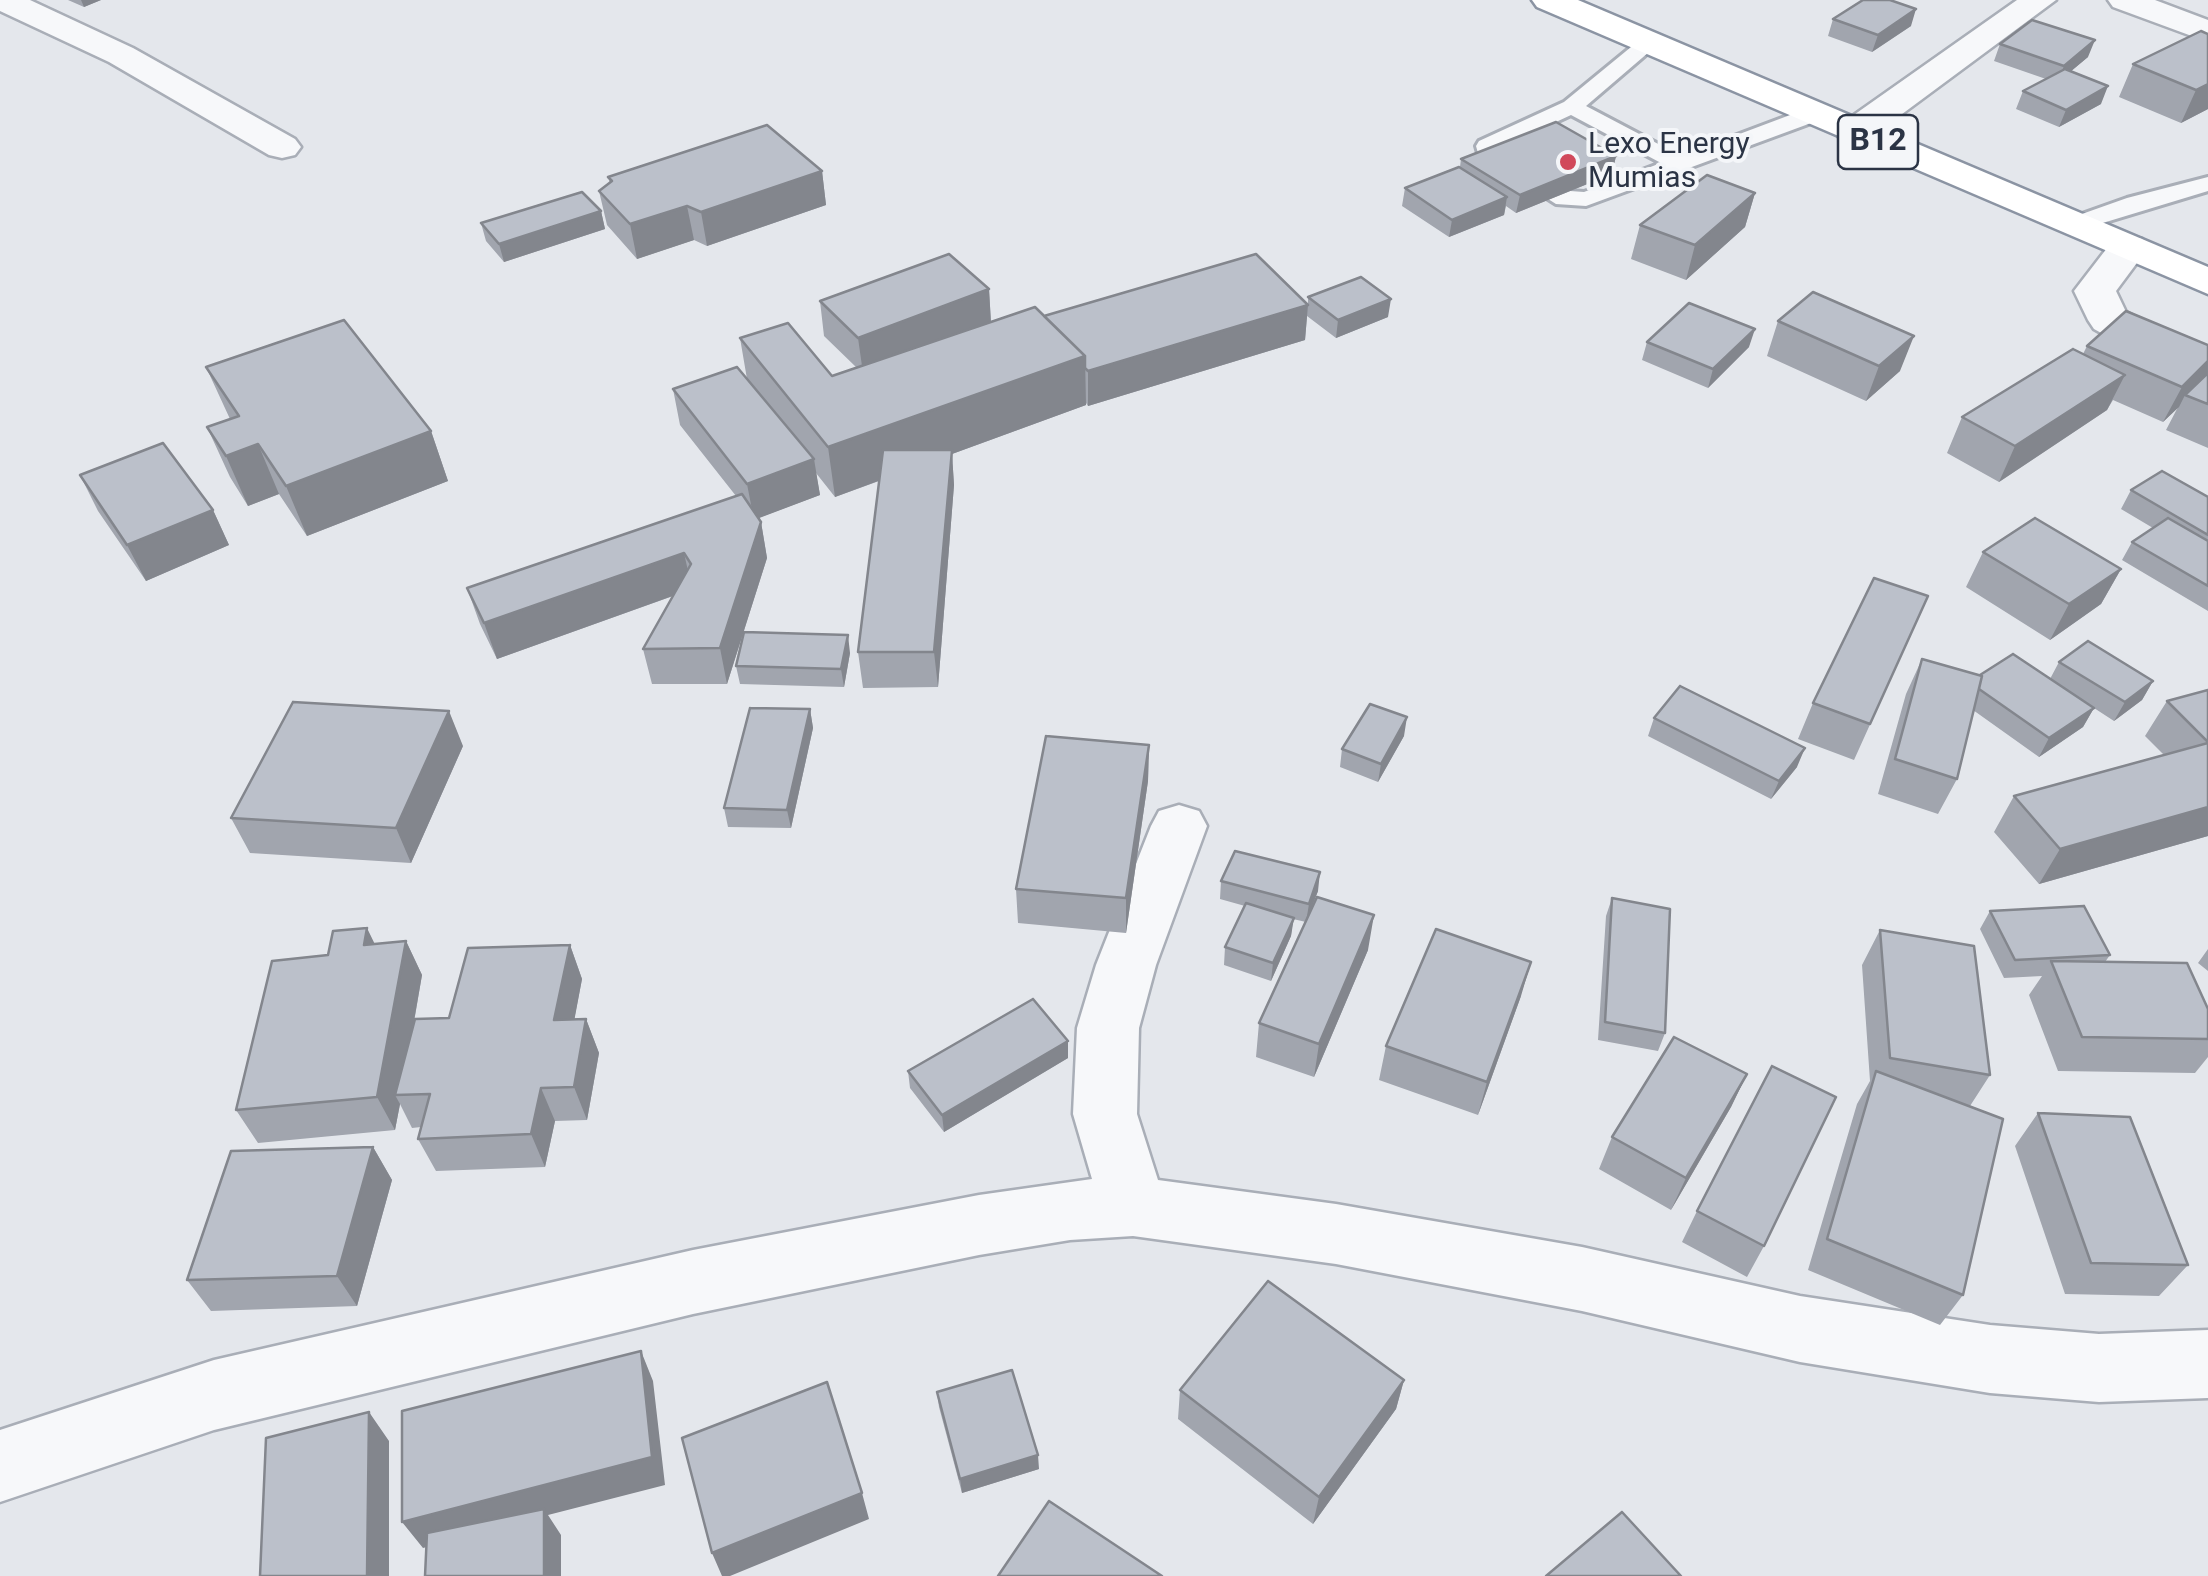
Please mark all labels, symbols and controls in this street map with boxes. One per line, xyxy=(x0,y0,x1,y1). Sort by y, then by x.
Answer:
road number: B12 xyxy=(1838,115,1918,169)
place label: Lexo Energy Mumias xyxy=(1588,127,1750,198)
marker: Lexo Energy Mumias xyxy=(1557,151,1579,173)

